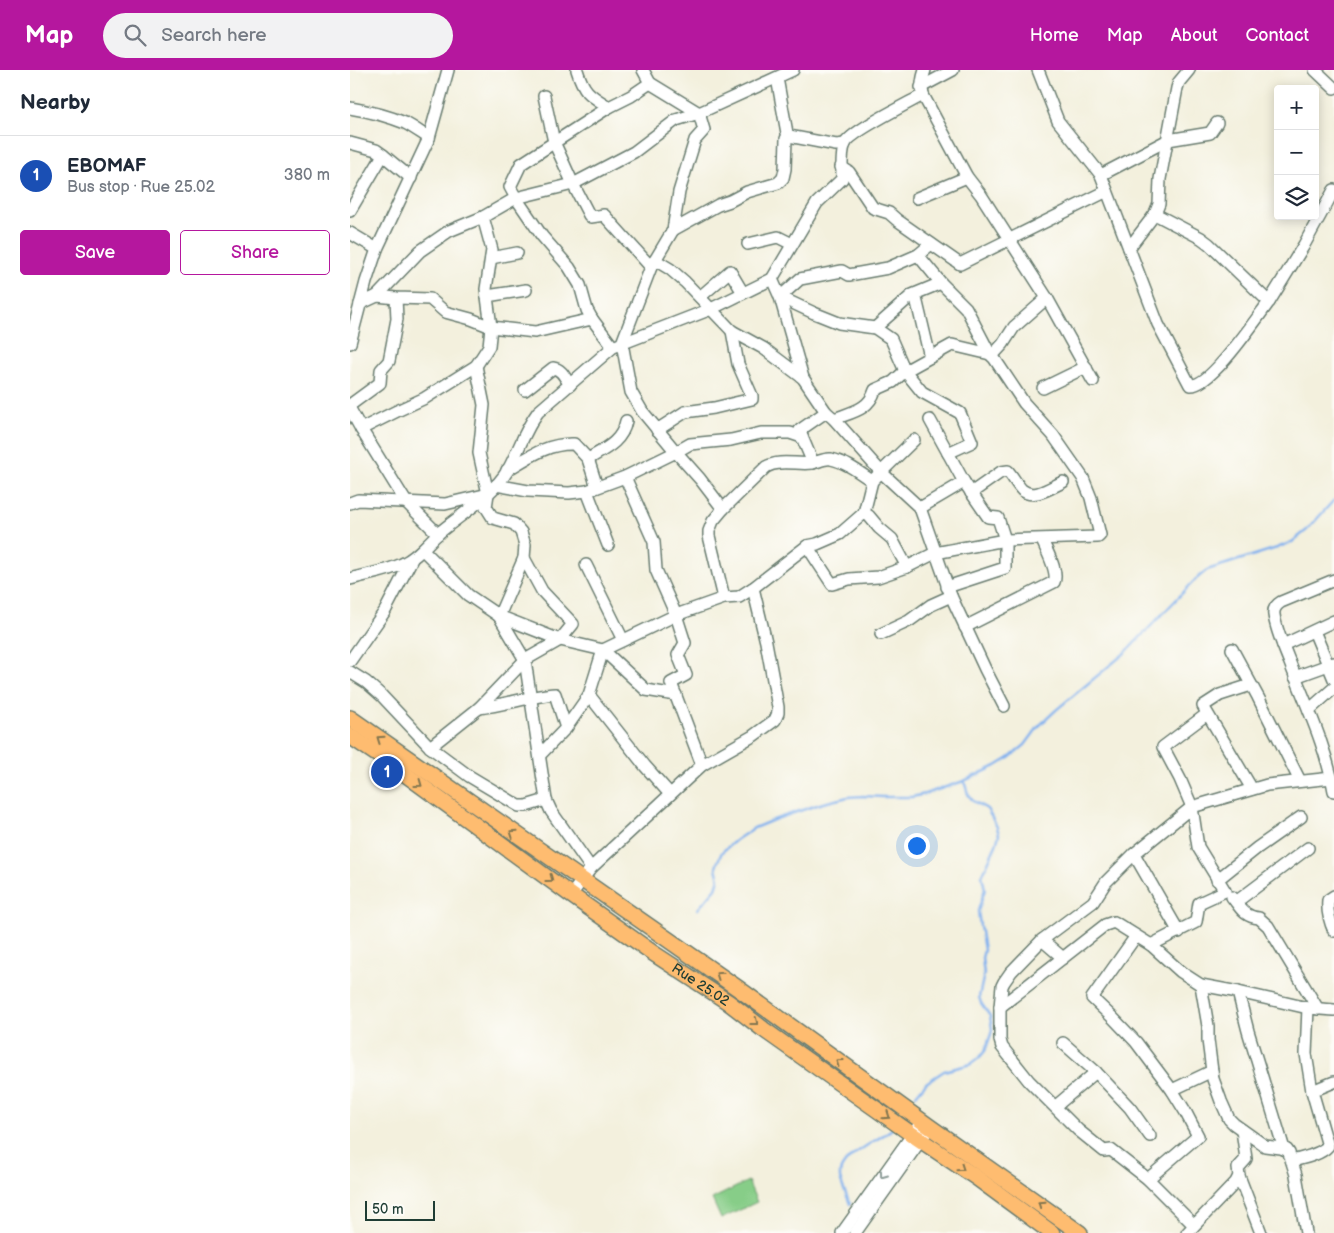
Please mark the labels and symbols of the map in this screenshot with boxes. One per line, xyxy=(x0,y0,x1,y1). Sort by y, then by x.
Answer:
one-way arrow xyxy=(377,736,386,745)
pin: 1 xyxy=(371,753,403,791)
one-way arrow xyxy=(413,777,422,787)
one-way arrow xyxy=(510,830,519,839)
your location xyxy=(904,833,930,859)
one-way arrow xyxy=(544,873,554,882)
street label: Rue 25.02 xyxy=(669,959,734,1010)
one-way arrow xyxy=(715,972,725,981)
one-way arrow xyxy=(749,1017,758,1025)
one-way arrow xyxy=(835,1059,845,1068)
one-way arrow xyxy=(881,1111,890,1119)
one-way arrow xyxy=(956,1162,965,1171)
one-way arrow xyxy=(881,1169,889,1178)
scale bar xyxy=(365,1198,435,1221)
one-way arrow xyxy=(1037,1201,1046,1210)

